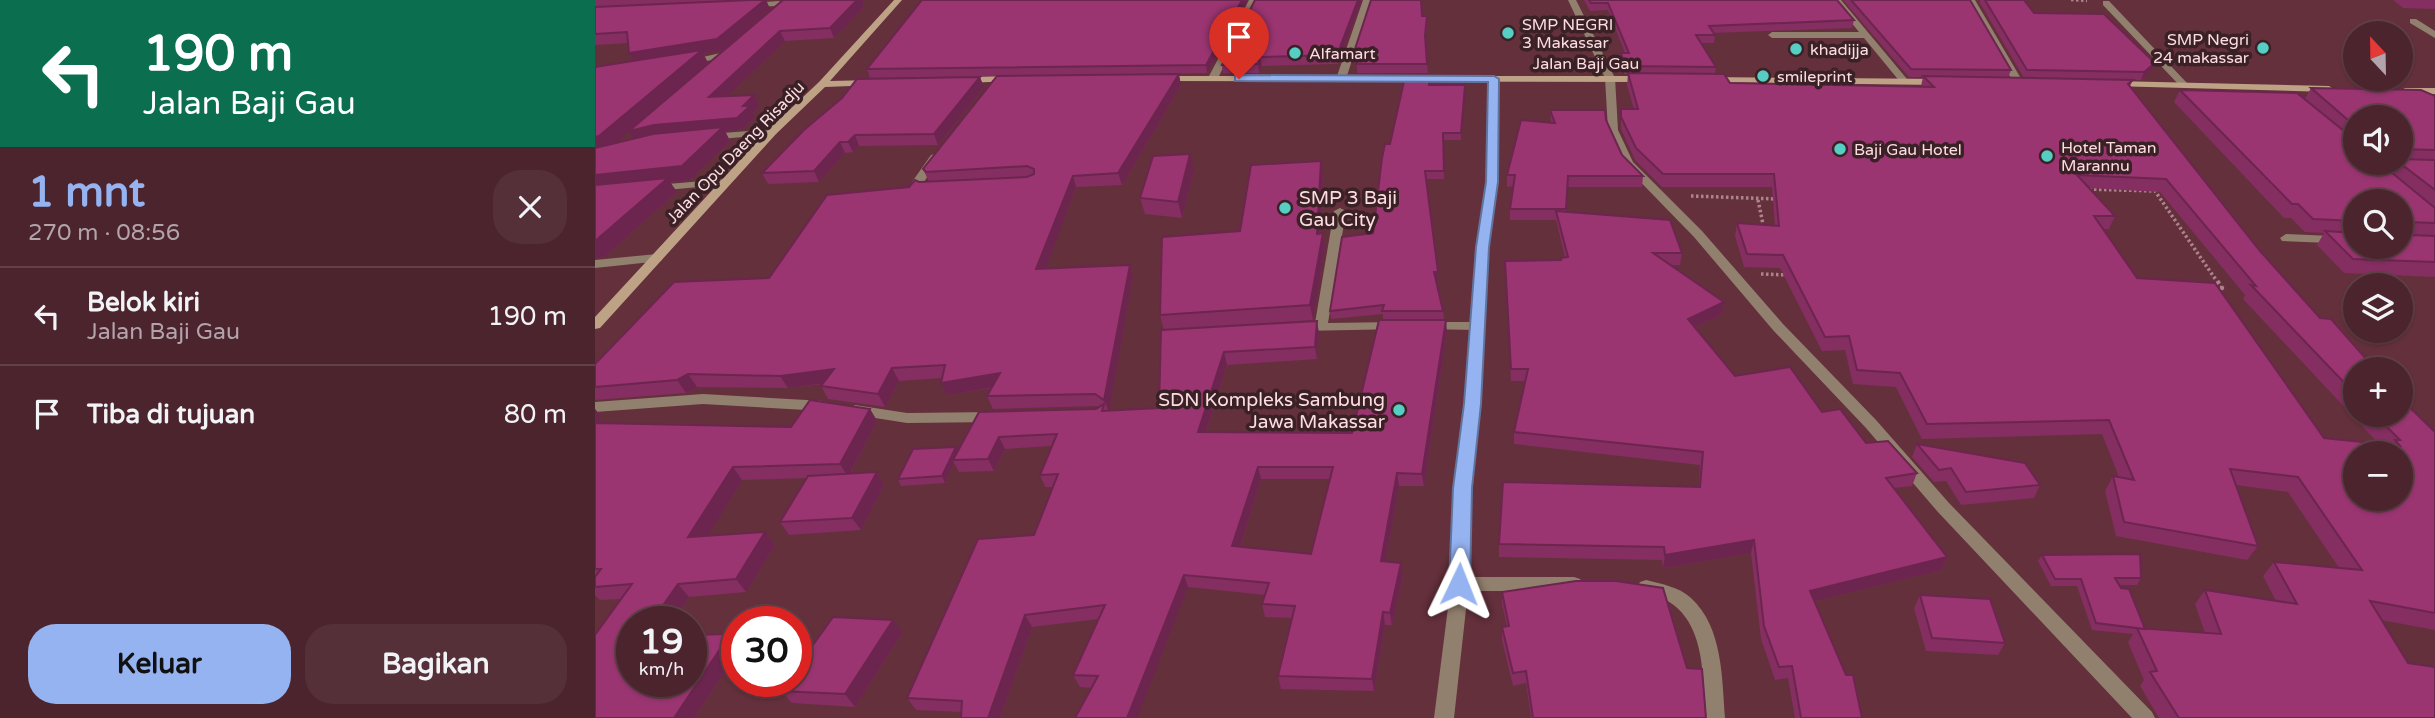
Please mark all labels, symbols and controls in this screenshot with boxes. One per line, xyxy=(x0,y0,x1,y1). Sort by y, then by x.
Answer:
pin xyxy=(1209,7,1269,79)
place label: SMP NEGRI 3 Makassar xyxy=(1522,15,1613,53)
icon: arrive xyxy=(1220,18,1258,56)
north arrow xyxy=(2343,21,2413,91)
map controls xyxy=(2343,21,2413,511)
text: 190 m xyxy=(143,25,293,84)
marker: SMP NEGRI 3 Makassar xyxy=(1500,25,1516,41)
icon: left xyxy=(28,28,119,119)
place label: SMP Negri 24 makassar xyxy=(2153,30,2250,68)
place label: khadijja xyxy=(1810,40,1869,60)
marker: SMP Negri 24 makassar xyxy=(2255,40,2271,56)
marker: khadijja xyxy=(1788,41,1804,57)
place label: Alfamart xyxy=(1309,44,1376,64)
marker: Alfamart xyxy=(1287,45,1303,61)
street label: Jalan Baji Gau xyxy=(1533,54,1639,74)
place label: smileprint xyxy=(1777,67,1852,87)
marker: smileprint xyxy=(1755,68,1771,84)
street label: Jalan Opu Daeng Risadju xyxy=(663,77,809,228)
text: Jalan Baji Gau xyxy=(143,85,356,123)
button: sound xyxy=(2343,105,2413,175)
place label: Hotel Taman Marannu xyxy=(2061,138,2157,176)
place label: Baji Gau Hotel xyxy=(1854,140,1962,160)
marker: Baji Gau Hotel xyxy=(1832,141,1848,157)
marker: Hotel Taman Marannu xyxy=(2039,148,2055,164)
text: 1 mnt xyxy=(28,167,145,218)
button: close xyxy=(493,170,567,244)
place label: SMP 3 Baji Gau City xyxy=(1299,187,1397,231)
button: search xyxy=(2343,189,2413,259)
marker: SMP 3 Baji Gau City xyxy=(1277,200,1293,216)
text: 270 m · 08:56 xyxy=(28,219,180,247)
button: layers xyxy=(2343,273,2413,343)
text: Belok kiri xyxy=(87,287,200,318)
icon: left xyxy=(28,297,66,335)
text: 190 m xyxy=(487,301,567,332)
text: Jalan Baji Gau xyxy=(87,318,240,346)
button: + xyxy=(2343,357,2413,427)
place label: SDN Kompleks Sambung Jawa Makassar xyxy=(1158,389,1386,433)
icon: arrive xyxy=(28,395,66,433)
text: Tiba di tujuan xyxy=(87,399,255,430)
text: 80 m xyxy=(504,399,567,430)
marker: SDN Kompleks Sambung Jawa Makassar xyxy=(1391,402,1407,418)
button: − xyxy=(2343,441,2413,511)
position arrow xyxy=(1422,547,1496,621)
speed limit sign: 30 xyxy=(721,606,812,697)
text: 19 xyxy=(640,621,683,663)
button: Keluar xyxy=(28,624,291,704)
button: Bagikan xyxy=(305,624,567,704)
text: km/h xyxy=(639,658,684,680)

